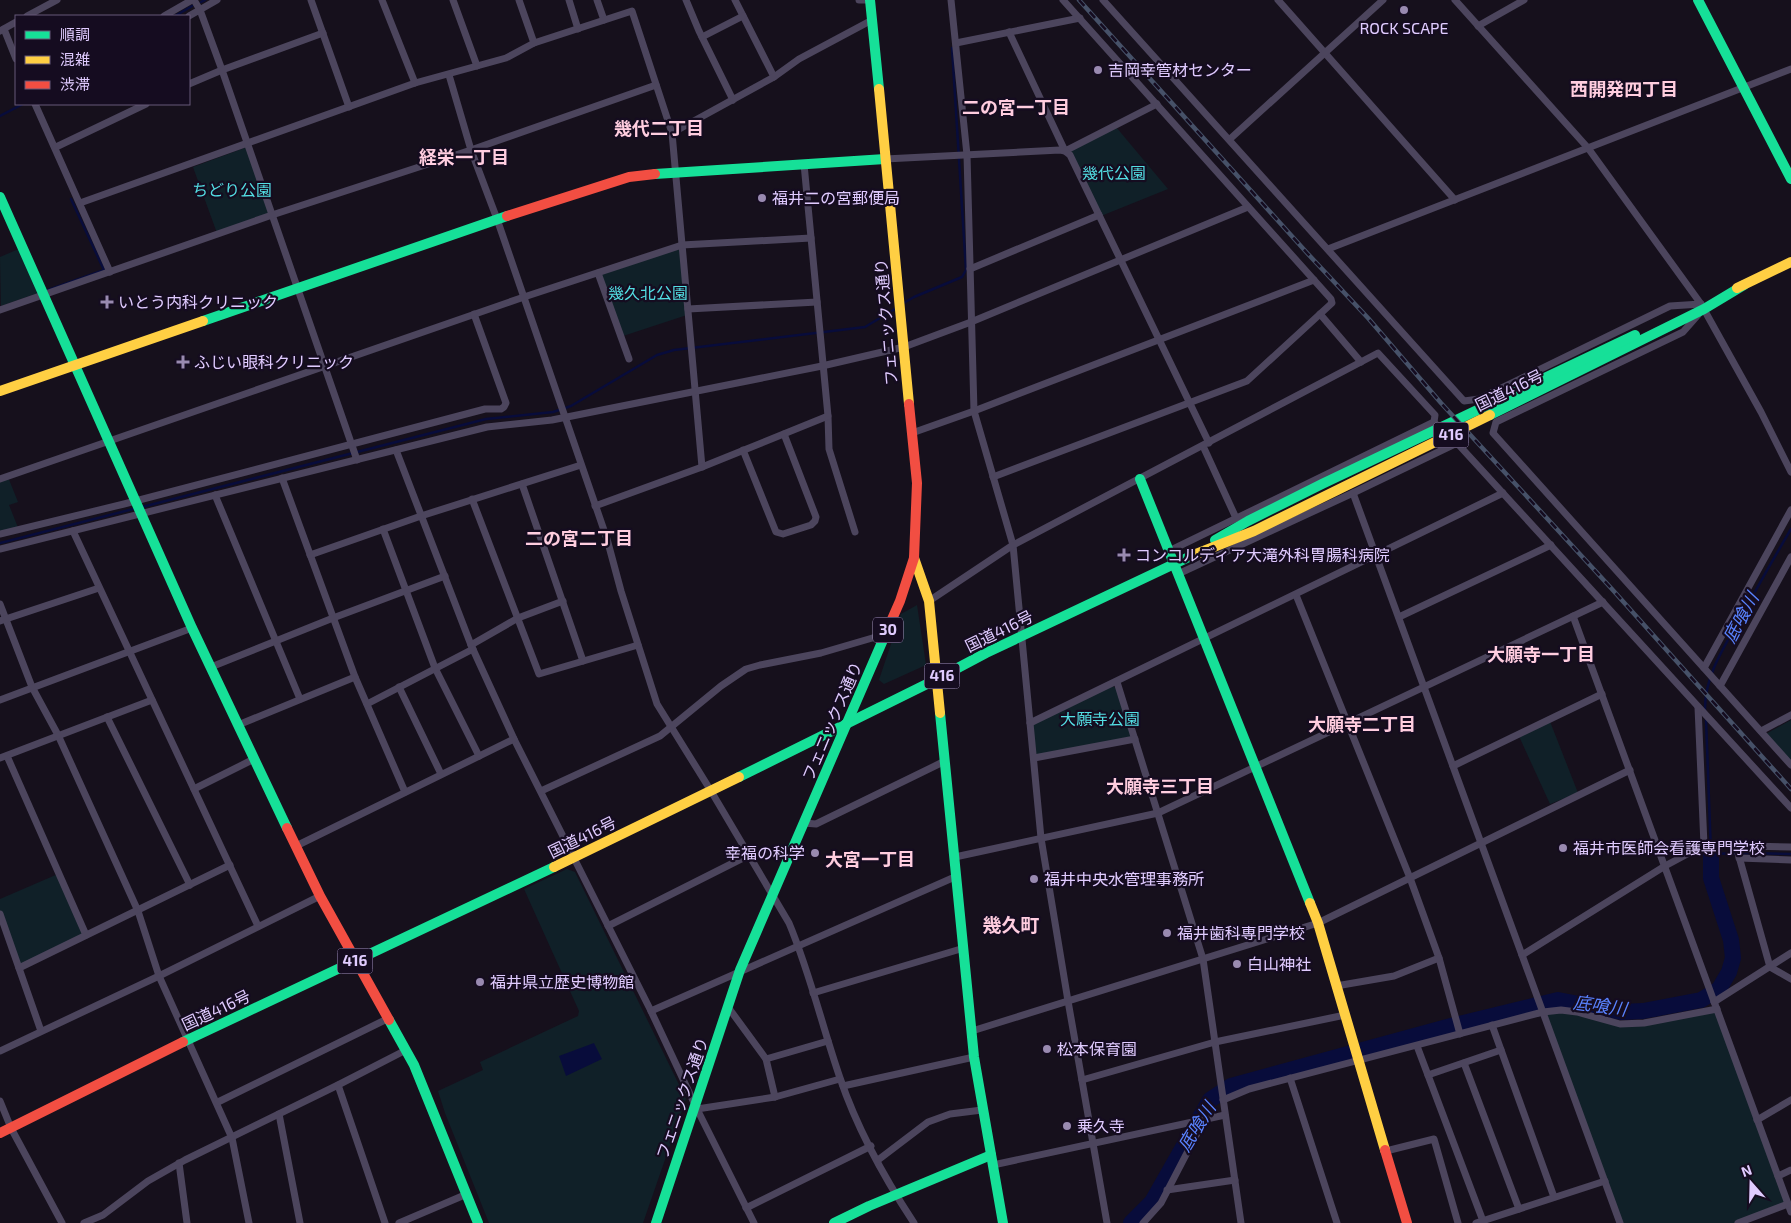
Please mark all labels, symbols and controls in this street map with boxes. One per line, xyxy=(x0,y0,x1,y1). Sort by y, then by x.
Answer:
marker: ROCK SCAPE xyxy=(1398,4,1410,16)
legend xyxy=(15,15,190,105)
place label: ROCK SCAPE xyxy=(1359,18,1449,37)
text: 順調 xyxy=(60,25,90,43)
text: 混雑 xyxy=(60,50,90,68)
place label: 吉岡幸管材センター xyxy=(1108,60,1252,79)
marker: 吉岡幸管材センター xyxy=(1092,64,1104,76)
text: 渋滞 xyxy=(60,75,90,93)
district label: 西開発四丁目 xyxy=(1570,78,1678,100)
district label: 二の宮一丁目 xyxy=(962,96,1070,118)
district label: 幾代二丁目 xyxy=(614,117,704,139)
district label: 経栄一丁目 xyxy=(419,146,509,168)
park label: 幾代公園 xyxy=(1082,163,1146,182)
park label: ちどり公園 xyxy=(192,180,272,199)
place label: 福井二の宮郵便局 xyxy=(772,188,900,207)
marker: 福井二の宮郵便局 xyxy=(756,192,768,204)
street label: フェニックス通り xyxy=(870,258,901,386)
park label: 幾久北公園 xyxy=(608,283,688,302)
place label: いとう内科クリニック xyxy=(118,292,278,311)
marker: いとう内科クリニック xyxy=(100,295,114,309)
place label: ふじい眼科クリニック xyxy=(194,352,354,371)
marker: ふじい眼科クリニック xyxy=(176,355,190,369)
street label: 国道416号 xyxy=(1472,365,1546,414)
road number: 416 xyxy=(1434,422,1468,448)
district label: 二の宮二丁目 xyxy=(525,527,633,549)
place label: コンコルディア大滝外科胃腸科病院 xyxy=(1135,545,1390,564)
marker: コンコルディア大滝外科胃腸科病院 xyxy=(1117,548,1131,562)
water label: 底喰川 xyxy=(1717,587,1764,646)
street label: 国道416号 xyxy=(962,606,1036,655)
road number: 30 xyxy=(873,618,903,642)
district label: 大願寺一丁目 xyxy=(1487,643,1595,665)
street label: フェニックス通り xyxy=(798,658,865,783)
road number: 416 xyxy=(924,664,960,688)
park label: 大願寺公園 xyxy=(1060,709,1140,728)
district label: 大願寺二丁目 xyxy=(1308,713,1416,735)
district label: 大願寺三丁目 xyxy=(1106,775,1214,797)
street label: 国道416号 xyxy=(545,812,619,861)
place label: 福井市医師会看護専門学校 xyxy=(1573,838,1765,857)
marker: 福井市医師会看護専門学校 xyxy=(1557,842,1569,854)
place label: 幸福の科学 xyxy=(725,843,805,862)
marker: 幸福の科学 xyxy=(809,847,821,859)
district label: 大宮一丁目 xyxy=(825,848,915,870)
place label: 福井中央水管理事務所 xyxy=(1044,869,1204,888)
marker: 福井中央水管理事務所 xyxy=(1028,873,1040,885)
district label: 幾久町 xyxy=(982,913,1040,936)
place label: 福井歯科専門学校 xyxy=(1177,923,1305,942)
marker: 福井歯科専門学校 xyxy=(1161,927,1173,939)
road number: 416 xyxy=(338,948,372,974)
place label: 白山神社 xyxy=(1247,954,1311,973)
marker: 白山神社 xyxy=(1231,958,1243,970)
place label: 福井県立歴史博物館 xyxy=(490,972,634,991)
marker: 福井県立歴史博物館 xyxy=(474,976,486,988)
street label: 国道416号 xyxy=(179,985,253,1034)
water label: 底喰川 xyxy=(1572,990,1630,1020)
street label: フェニックス通り xyxy=(652,1034,711,1161)
place label: 松本保育園 xyxy=(1057,1039,1137,1058)
marker: 松本保育園 xyxy=(1041,1043,1053,1055)
water label: 底喰川 xyxy=(1173,1096,1221,1155)
place label: 乗久寺 xyxy=(1077,1116,1125,1135)
marker: 乗久寺 xyxy=(1061,1120,1073,1132)
north arrow xyxy=(1726,1158,1776,1208)
text: N xyxy=(1739,1161,1754,1180)

